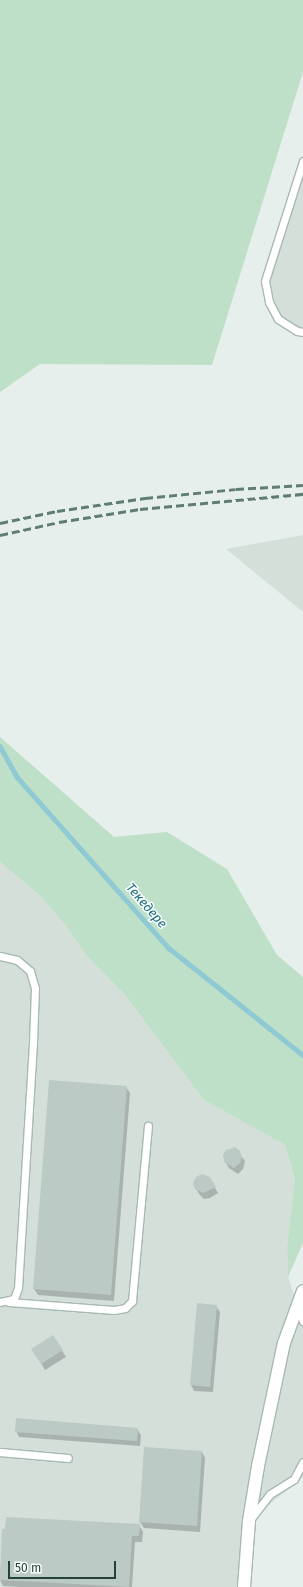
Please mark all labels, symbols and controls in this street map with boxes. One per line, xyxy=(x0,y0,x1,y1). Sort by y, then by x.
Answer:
water label: Текедере xyxy=(122,880,170,932)
scale bar xyxy=(10,1553,118,1579)
text: 50 m xyxy=(15,1561,41,1575)

